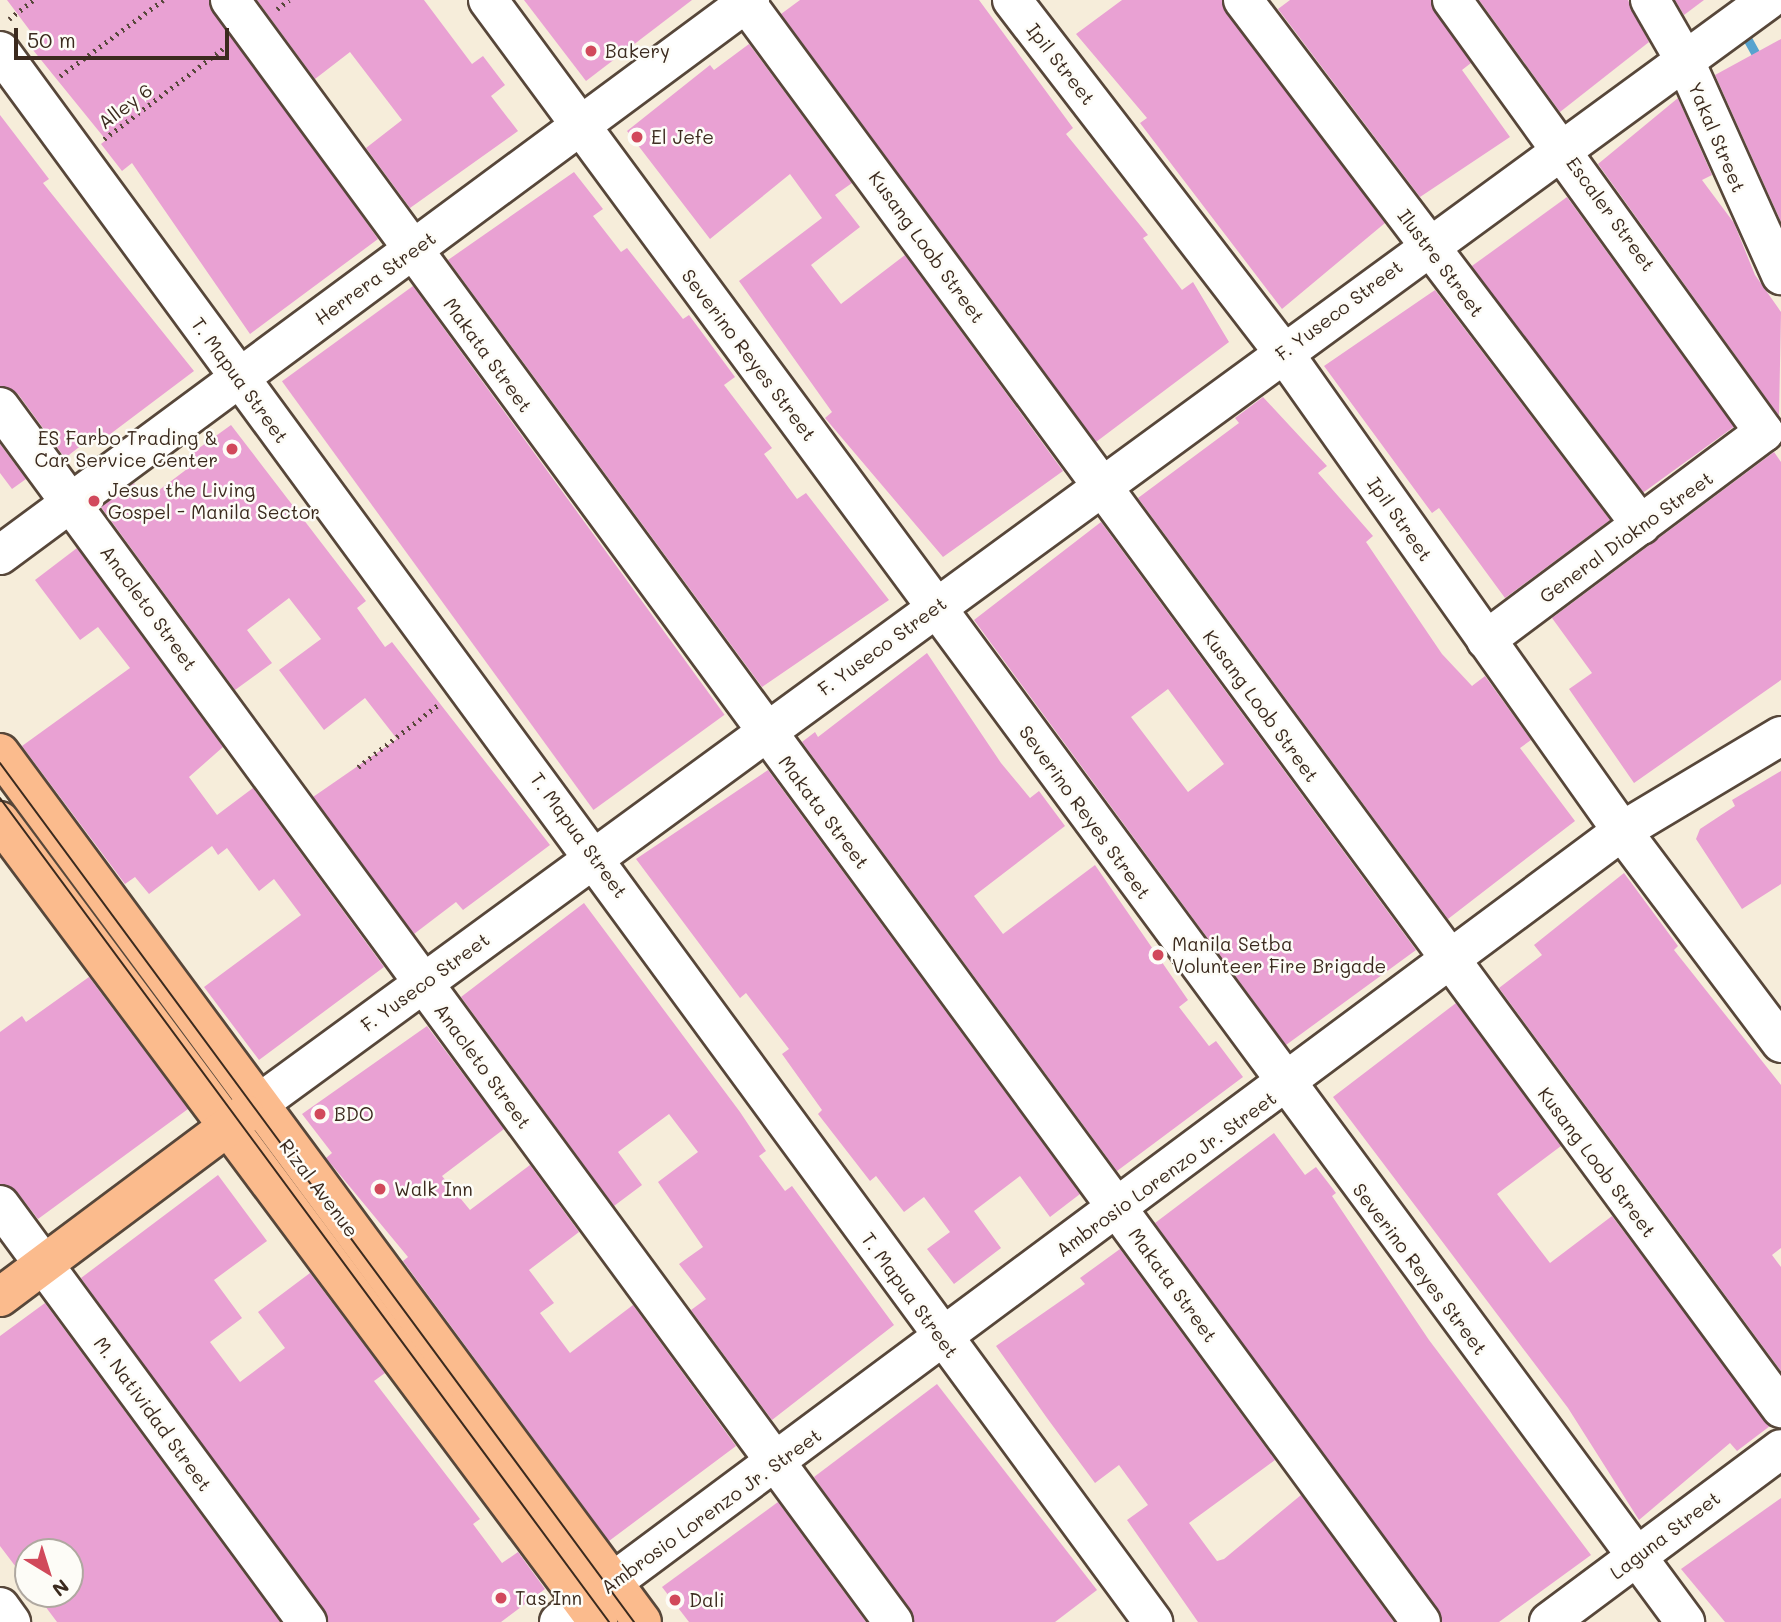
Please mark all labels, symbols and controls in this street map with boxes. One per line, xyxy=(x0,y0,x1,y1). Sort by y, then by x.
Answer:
scale bar xyxy=(18,14,233,58)
street label: Ipil Street xyxy=(1022,19,1100,109)
text: 50 m xyxy=(27,26,76,53)
place label: Bakery xyxy=(605,40,670,62)
marker: Bakery xyxy=(583,43,599,59)
street label: Alley 6 xyxy=(93,78,157,134)
street label: Yakal Street xyxy=(1684,78,1750,196)
place label: El Jefe xyxy=(651,126,714,148)
marker: El Jefe xyxy=(629,129,645,145)
street label: Escaler Street xyxy=(1562,152,1660,276)
street label: Kusang Loob Street xyxy=(864,167,990,327)
street label: Ilustre Street xyxy=(1393,205,1489,321)
street label: Herrera Street xyxy=(310,226,440,330)
street label: F. Yuseco Street xyxy=(1271,255,1407,365)
street label: Severino Reyes Street xyxy=(677,265,821,445)
street label: Makata Street xyxy=(439,293,537,417)
street label: T. Mapua Street xyxy=(187,313,293,447)
place label: ES Farbo Trading & Car Service Center xyxy=(35,427,218,471)
marker: ES Farbo Trading & Car Service Center xyxy=(224,441,240,457)
street label: General Diokno Street xyxy=(1535,466,1717,608)
street label: Ipil Street xyxy=(1363,473,1437,565)
place label: Jesus the Living Gospel - Manila Sector xyxy=(108,479,320,523)
marker: Jesus the Living Gospel - Manila Sector xyxy=(86,493,102,509)
street label: Anacleto Street xyxy=(96,541,202,675)
street label: F. Yuseco Street xyxy=(813,592,951,700)
street label: Kusang Loob Street xyxy=(1198,626,1324,786)
street label: Severino Reyes Street xyxy=(1014,721,1156,903)
street label: Makata Street xyxy=(774,751,874,873)
street label: T. Mapua Street xyxy=(526,768,632,902)
street label: F. Yuseco Street xyxy=(356,928,494,1036)
place label: Manila Setba Volunteer Fire Brigade xyxy=(1172,933,1386,977)
marker: Manila Setba Volunteer Fire Brigade xyxy=(1150,947,1166,963)
street label: Anacleto Street xyxy=(430,999,536,1133)
street label: Kusang Loob Street xyxy=(1533,1083,1661,1241)
street label: Ambrosio Lorenzo Jr. Street xyxy=(1051,1086,1281,1262)
place label: BDO xyxy=(334,1103,374,1125)
marker: BDO xyxy=(312,1106,328,1122)
street label: Rizal Avenue xyxy=(275,1134,363,1242)
place label: Walk Inn xyxy=(394,1178,473,1200)
street label: Severino Reyes Street xyxy=(1348,1179,1492,1359)
marker: Walk Inn xyxy=(372,1181,388,1197)
street label: Makata Street xyxy=(1124,1223,1222,1347)
street label: T. Mapua Street xyxy=(857,1228,963,1362)
street label: M. Natividad Street xyxy=(89,1332,217,1496)
street label: Ambrosio Lorenzo Jr. Street xyxy=(596,1423,826,1599)
street label: Laguna Street xyxy=(1605,1486,1725,1584)
north arrow xyxy=(14,1538,84,1608)
text: N xyxy=(48,1574,74,1603)
place label: Tas Inn xyxy=(515,1587,582,1609)
place label: Dali xyxy=(689,1589,724,1611)
marker: Tas Inn xyxy=(493,1590,509,1606)
marker: Dali xyxy=(667,1592,683,1608)

